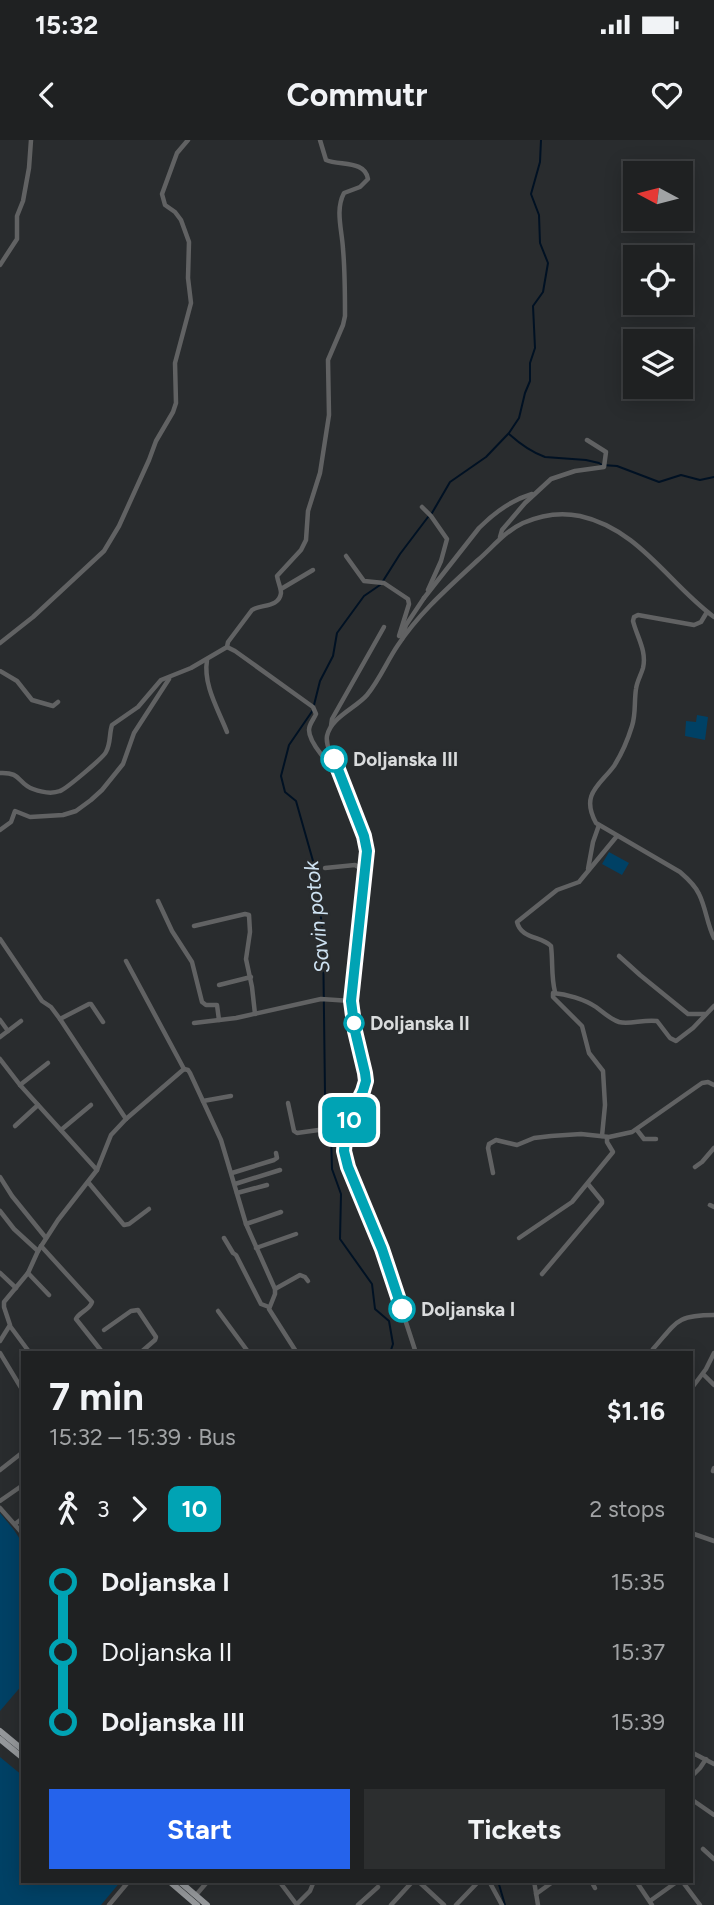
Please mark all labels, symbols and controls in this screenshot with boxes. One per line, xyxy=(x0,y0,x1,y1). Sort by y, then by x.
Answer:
text: 15:32 xyxy=(35,9,98,41)
icon: back xyxy=(28,76,66,114)
text: Commutr xyxy=(287,76,427,114)
icon: heart xyxy=(648,76,686,114)
north arrow xyxy=(623,161,693,231)
map controls xyxy=(623,161,693,399)
button: locate xyxy=(623,245,693,315)
button: layers xyxy=(623,329,693,399)
marker: Doljanska III xyxy=(321,746,347,772)
place label: Doljanska III xyxy=(353,748,458,771)
water label: Savin potok xyxy=(298,859,335,975)
place label: Doljanska II xyxy=(370,1012,470,1035)
marker: Doljanska II xyxy=(344,1013,364,1033)
line badge: 10 xyxy=(318,1097,380,1143)
text: 10 xyxy=(336,1105,362,1134)
marker: Doljanska I xyxy=(389,1296,415,1322)
place label: Doljanska I xyxy=(421,1298,515,1321)
text: 7 min xyxy=(49,1374,144,1420)
text: $1.16 xyxy=(607,1395,665,1427)
text: 15:32 – 15:39 · Bus xyxy=(49,1423,236,1451)
icon: walk xyxy=(49,1490,87,1528)
icon: forward xyxy=(120,1490,158,1528)
text: 10 xyxy=(182,1494,207,1523)
text: 3 xyxy=(97,1495,110,1523)
text: 2 stops xyxy=(589,1495,665,1523)
text: Doljanska I xyxy=(101,1566,230,1598)
text: 15:35 xyxy=(611,1568,665,1596)
text: Doljanska II xyxy=(101,1636,233,1668)
text: 15:37 xyxy=(612,1638,665,1666)
text: Doljanska III xyxy=(101,1706,245,1738)
text: 15:39 xyxy=(611,1708,665,1736)
button: Start xyxy=(49,1789,350,1869)
button: Tickets xyxy=(364,1789,665,1869)

